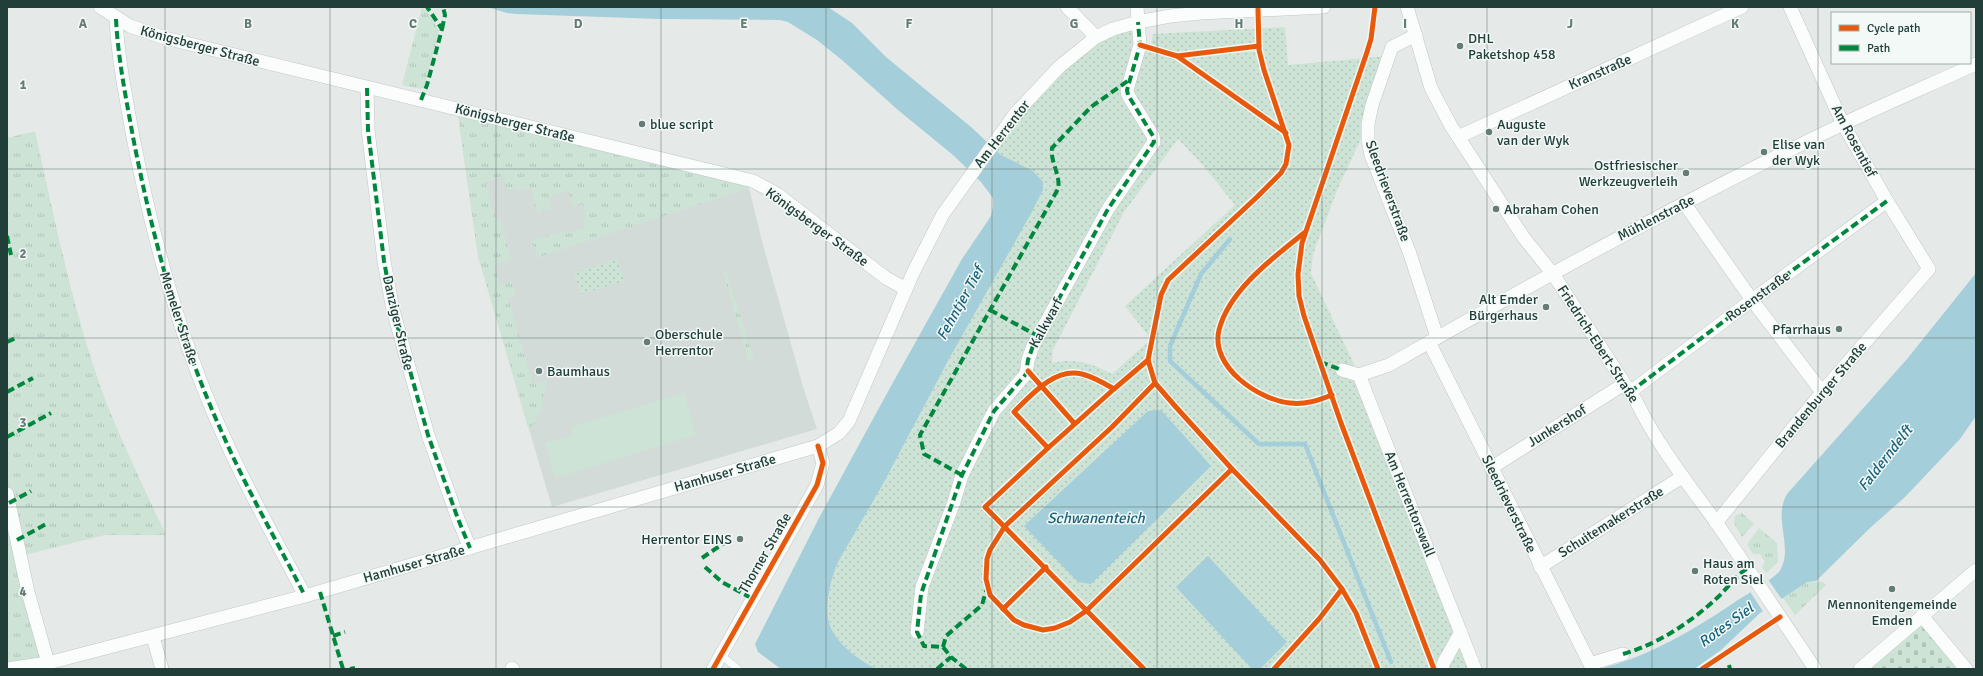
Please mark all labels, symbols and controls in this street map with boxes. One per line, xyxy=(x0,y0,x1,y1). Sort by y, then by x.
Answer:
legend xyxy=(1831,12,1971,64)
text: A xyxy=(79,16,88,32)
text: B xyxy=(244,16,252,32)
text: C xyxy=(409,16,417,32)
text: D xyxy=(574,16,583,32)
text: E xyxy=(740,16,748,32)
text: F xyxy=(906,16,913,32)
text: G xyxy=(1070,16,1078,32)
text: H xyxy=(1235,16,1243,32)
text: I xyxy=(1403,16,1407,32)
text: J xyxy=(1567,16,1573,32)
text: K xyxy=(1731,16,1739,32)
text: Cycle path xyxy=(1867,21,1920,36)
street label: Königsberger Straße xyxy=(138,22,262,70)
place label: DHL Paketshop 458 xyxy=(1468,30,1556,63)
marker: DHL Paketshop 458 xyxy=(1455,41,1465,51)
text: Path xyxy=(1867,41,1890,56)
street label: Kranstraße xyxy=(1566,51,1634,93)
text: 1 xyxy=(19,77,27,93)
street label: Am Herrentor xyxy=(970,96,1034,171)
street label: Königsberger Straße xyxy=(453,100,577,146)
street label: Am Rosentief xyxy=(1828,102,1881,181)
place label: blue script xyxy=(650,116,713,133)
place label: Auguste van der Wyk xyxy=(1497,116,1569,149)
marker: blue script xyxy=(637,119,647,129)
marker: Auguste van der Wyk xyxy=(1484,127,1494,137)
place label: Elise van der Wyk xyxy=(1772,136,1825,169)
street label: Sleedrieverstraße xyxy=(1362,138,1414,244)
marker: Elise van der Wyk xyxy=(1759,147,1769,157)
place label: Ostfriesischer Werkzeugverleih xyxy=(1579,157,1679,190)
marker: Ostfriesischer Werkzeugverleih xyxy=(1681,168,1691,178)
street label: Königsberger Straße xyxy=(762,184,872,270)
street label: Mühlenstraße xyxy=(1615,191,1697,245)
place label: Abraham Cohen xyxy=(1504,201,1599,218)
marker: Abraham Cohen xyxy=(1491,204,1501,214)
text: 2 xyxy=(19,246,27,262)
water label: Fehntjer Tief xyxy=(932,260,989,343)
street label: Rosenstraße xyxy=(1723,267,1793,325)
street label: Memeler Straße xyxy=(156,270,202,366)
street label: Danziger Straße xyxy=(379,274,417,372)
street label: Friedrich-Ebert-Straße xyxy=(1554,282,1642,406)
place label: Alt Emder Bürgerhaus xyxy=(1469,291,1539,324)
street label: Kalkwarf xyxy=(1025,294,1067,351)
marker: Alt Emder Bürgerhaus xyxy=(1541,302,1551,312)
place label: Pfarrhaus xyxy=(1772,321,1831,338)
marker: Pfarrhaus xyxy=(1834,324,1844,334)
place label: Oberschule Herrentor xyxy=(655,326,723,359)
marker: Oberschule Herrentor xyxy=(642,337,652,347)
street label: Brandenburger Straße xyxy=(1772,338,1870,452)
place label: Baumhaus xyxy=(547,363,610,380)
marker: Baumhaus xyxy=(534,366,544,376)
street label: Junkershof xyxy=(1524,401,1591,451)
text: 3 xyxy=(19,415,27,431)
water label: Falderndelft xyxy=(1854,420,1917,494)
street label: Am Herrentorswall xyxy=(1381,449,1439,559)
street label: Hamhuser Straße xyxy=(672,450,778,496)
street label: Sleedrieverstraße xyxy=(1478,452,1540,556)
street label: Schuitemakerstraße xyxy=(1555,483,1667,561)
water label: Schwanenteich xyxy=(1047,509,1146,527)
street label: Thorner Straße xyxy=(735,510,795,596)
place label: Herrentor EINS xyxy=(641,531,732,548)
marker: Herrentor EINS xyxy=(735,534,745,544)
street label: Hamhuser Straße xyxy=(361,541,467,587)
place label: Haus am Roten Siel xyxy=(1703,555,1764,588)
marker: Haus am Roten Siel xyxy=(1690,566,1700,576)
text: 4 xyxy=(19,584,27,600)
marker: Mennonitengemeinde Emden xyxy=(1887,584,1897,594)
place label: Mennonitengemeinde Emden xyxy=(1827,596,1957,629)
water label: Rotes Siel xyxy=(1695,598,1758,651)

